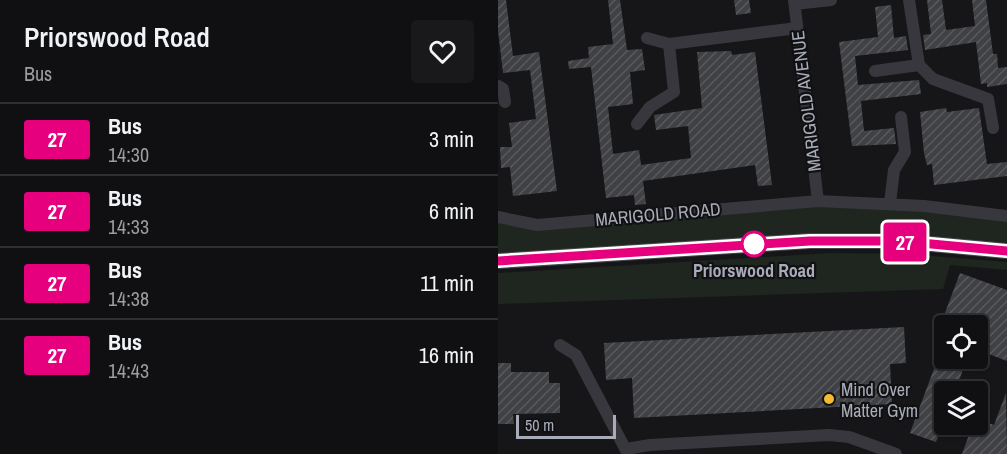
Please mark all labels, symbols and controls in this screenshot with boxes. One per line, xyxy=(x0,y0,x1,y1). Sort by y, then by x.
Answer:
text: Priorswood Road xyxy=(24,18,210,56)
button: heart xyxy=(411,20,474,83)
street label: MARIGOLD AVENUE xyxy=(785,29,827,173)
text: Bus xyxy=(24,60,52,87)
text: Bus xyxy=(108,111,142,141)
text: 3 min xyxy=(429,124,474,154)
text: 27 xyxy=(47,125,67,154)
text: 14:30 xyxy=(108,141,149,168)
text: Bus xyxy=(108,183,142,213)
text: 6 min xyxy=(429,196,474,226)
street label: MARIGOLD ROAD xyxy=(594,196,722,232)
text: 27 xyxy=(47,197,67,226)
text: 14:33 xyxy=(108,213,149,240)
line badge: 27 xyxy=(878,222,932,262)
text: 27 xyxy=(895,228,915,257)
marker: Priorswood Road xyxy=(741,231,767,257)
text: Bus xyxy=(108,255,142,285)
place label: Priorswood Road xyxy=(693,258,815,283)
text: 11 min xyxy=(420,268,474,298)
text: 27 xyxy=(47,269,67,298)
text: 14:38 xyxy=(108,285,149,312)
map controls xyxy=(934,315,988,435)
button: locate xyxy=(934,315,988,369)
text: Bus xyxy=(108,327,142,357)
text: 16 min xyxy=(419,340,474,370)
text: 27 xyxy=(47,341,67,370)
text: 14:43 xyxy=(108,357,149,384)
place label: Mind Over Matter Gym xyxy=(841,377,918,423)
button: layers xyxy=(934,381,988,435)
marker: Mind Over Matter Gym xyxy=(822,392,836,406)
scale bar xyxy=(516,412,616,440)
text: 50 m xyxy=(525,414,554,436)

